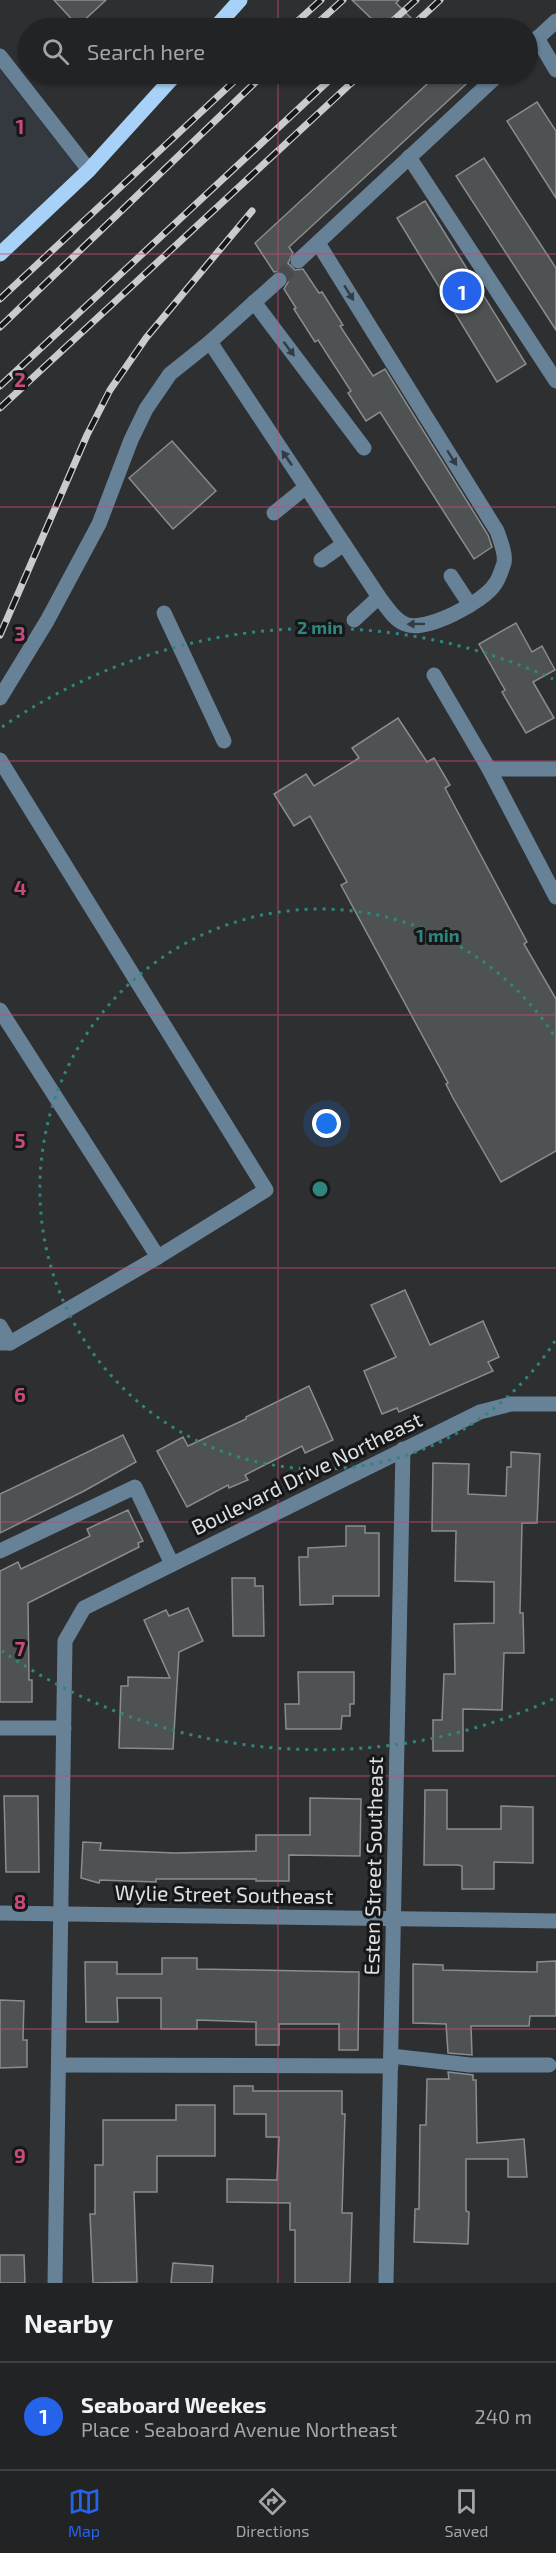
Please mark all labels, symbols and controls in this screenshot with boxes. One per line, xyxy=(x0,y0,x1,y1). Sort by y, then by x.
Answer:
search box xyxy=(18,18,538,84)
icon: search xyxy=(39,35,72,68)
text: Search here xyxy=(87,38,205,64)
text: 1 xyxy=(16,114,24,138)
pin: 1 xyxy=(442,268,482,314)
one-way arrow xyxy=(343,285,354,301)
one-way arrow xyxy=(283,342,295,357)
text: 2 xyxy=(14,367,26,391)
one-way arrow xyxy=(282,450,293,466)
one-way arrow xyxy=(446,450,457,466)
text: 2 min xyxy=(297,616,343,638)
one-way arrow xyxy=(406,620,425,629)
text: 3 xyxy=(14,621,26,645)
text: 4 xyxy=(14,875,27,899)
text: 1 min xyxy=(416,924,460,946)
your location xyxy=(312,1109,341,1138)
text: 5 xyxy=(14,1128,26,1152)
centre of rings xyxy=(310,1179,330,1199)
text: 6 xyxy=(14,1382,26,1406)
street label: Boulevard Drive Northeast xyxy=(187,1406,426,1539)
text: 7 xyxy=(15,1636,26,1660)
street label: Esten Street Southeast xyxy=(358,1756,387,1976)
street label: Wylie Street Southeast xyxy=(114,1879,334,1908)
text: 8 xyxy=(14,1889,26,1913)
text: 9 xyxy=(14,2143,26,2167)
text: Nearby xyxy=(24,2307,113,2338)
text: Seaboard Weekes xyxy=(81,2391,266,2417)
text: 1 xyxy=(39,2404,48,2428)
text: 240 m xyxy=(474,2404,532,2428)
text: Place · Seaboard Avenue Northeast xyxy=(81,2417,397,2441)
tab: Map xyxy=(68,2485,101,2540)
tab: Directions xyxy=(236,2485,309,2540)
tab: Saved xyxy=(445,2485,488,2540)

